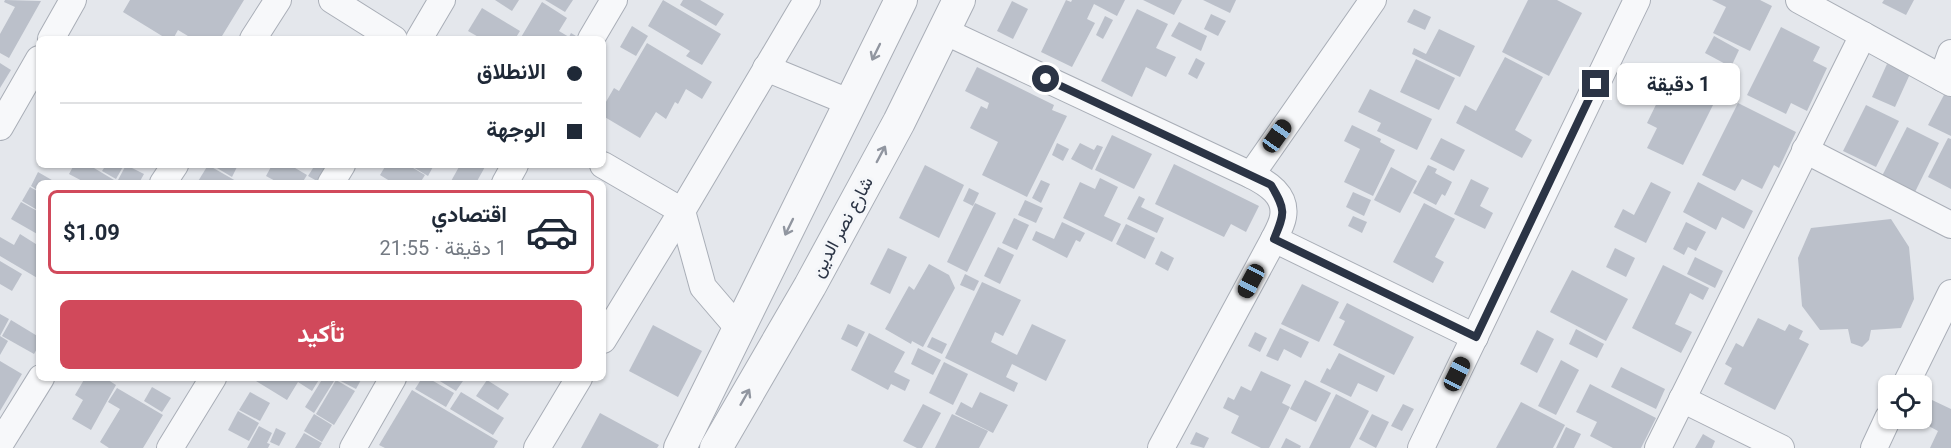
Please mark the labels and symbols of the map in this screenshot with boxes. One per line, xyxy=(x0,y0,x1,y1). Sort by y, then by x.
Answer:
one-way arrow xyxy=(869,43,881,61)
callout: 1 دقيقة xyxy=(1617,63,1740,105)
route start xyxy=(1032,65,1059,92)
route end xyxy=(1582,70,1609,97)
car xyxy=(1259,116,1295,156)
one-way arrow xyxy=(875,146,887,163)
street label: شارع نصر الدين xyxy=(806,173,879,282)
one-way arrow xyxy=(783,218,794,236)
car xyxy=(1235,261,1267,301)
car xyxy=(1441,354,1473,394)
one-way arrow xyxy=(739,389,751,406)

